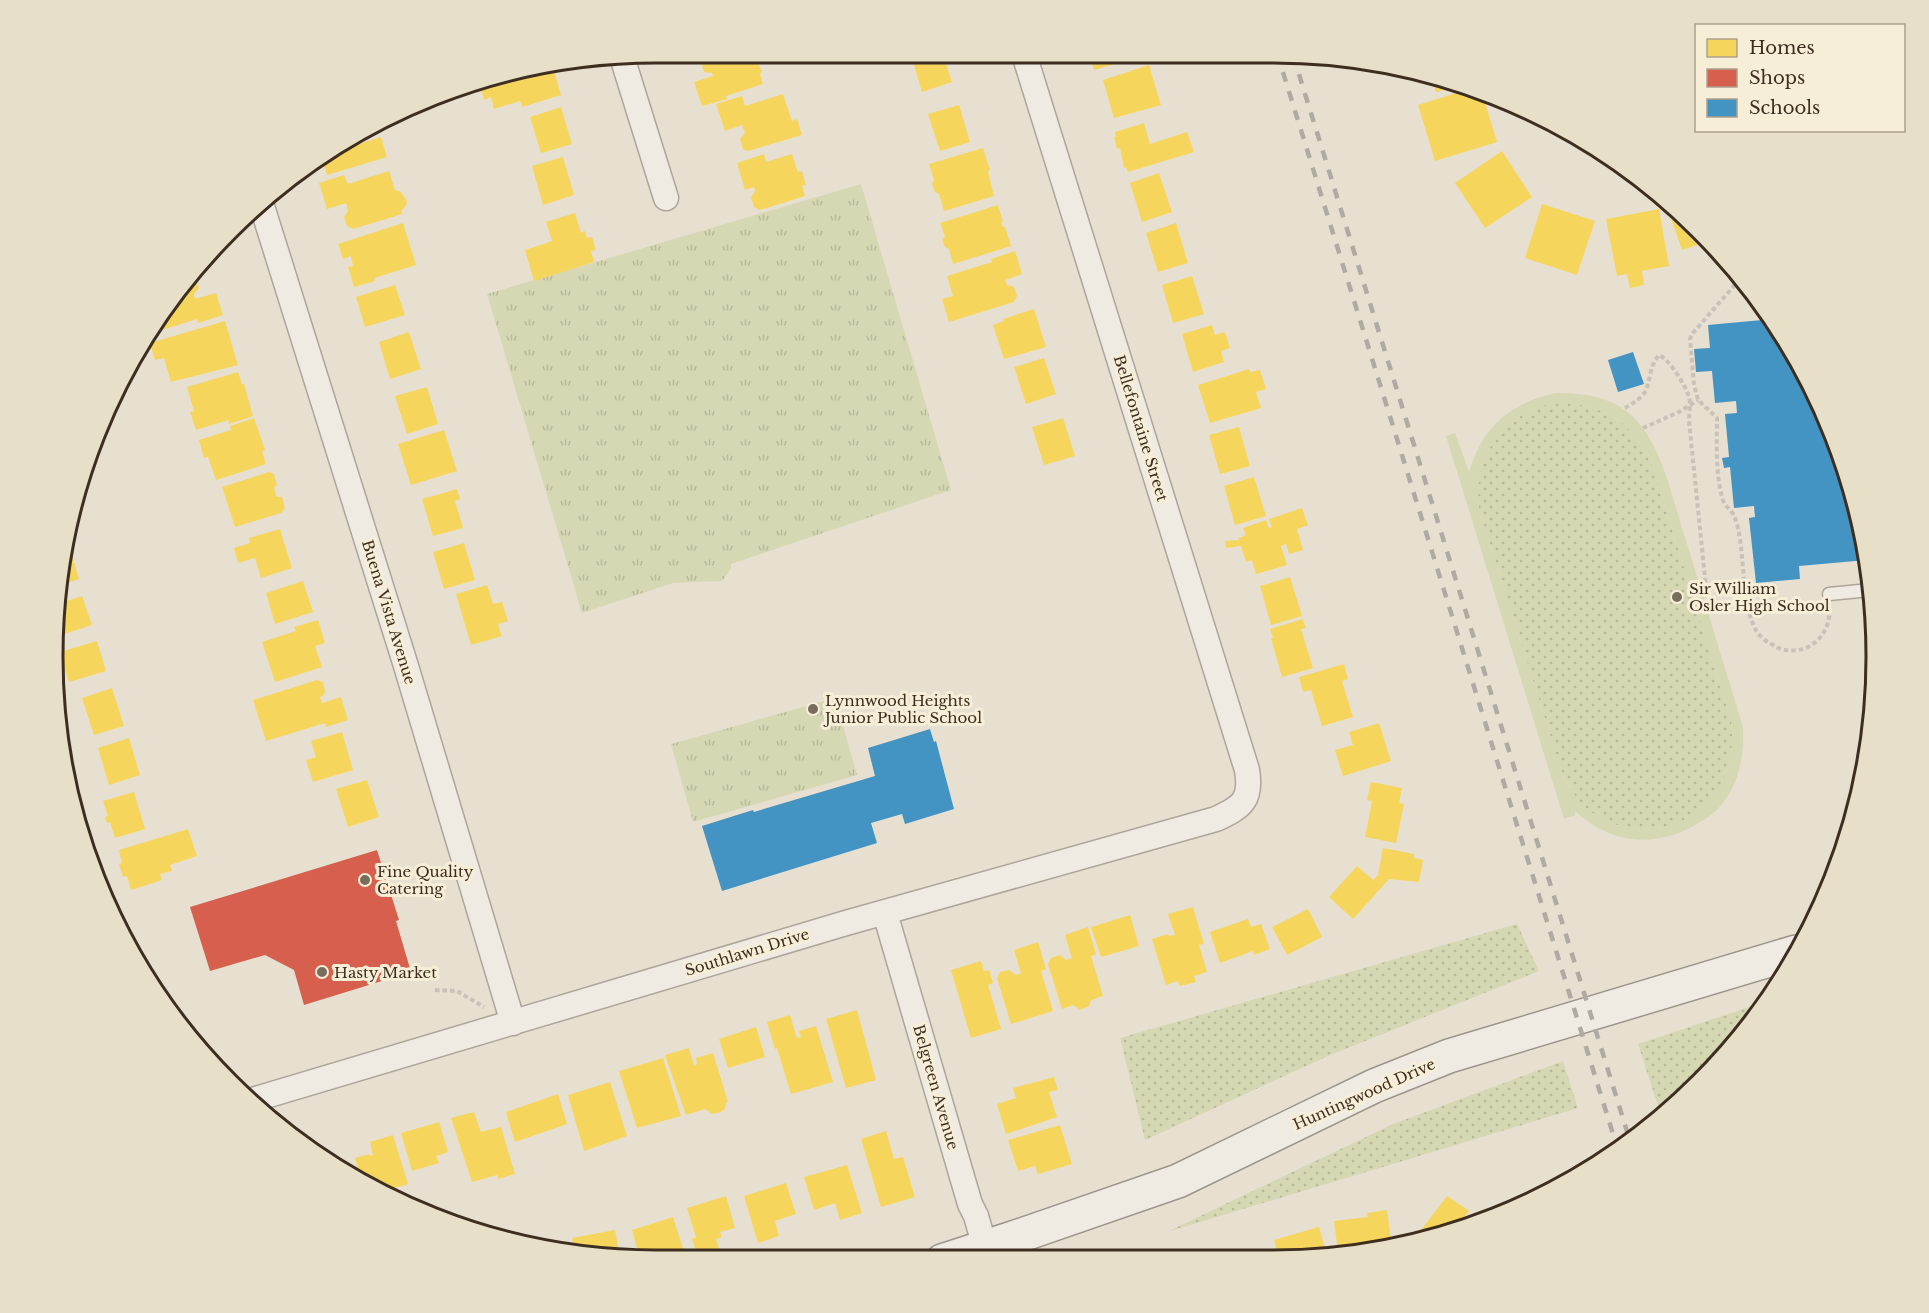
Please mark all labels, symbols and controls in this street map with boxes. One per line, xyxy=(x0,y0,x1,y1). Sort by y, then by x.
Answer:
legend xyxy=(1695,24,1905,132)
text: Homes xyxy=(1749,37,1815,59)
text: Shops xyxy=(1749,67,1805,89)
text: Schools xyxy=(1749,97,1820,119)
street label: Bellefontaine Street xyxy=(1110,353,1172,504)
street label: Buena Vista Avenue xyxy=(358,537,420,687)
place label: Sir William Osler High School xyxy=(1689,579,1830,615)
marker: Sir William Osler High School xyxy=(1670,590,1684,604)
place label: Lynnwood Heights Junior Public School xyxy=(823,691,982,727)
marker: Lynnwood Heights Junior Public School xyxy=(806,702,820,716)
place label: Fine Quality Catering xyxy=(377,862,474,898)
marker: Fine Quality Catering xyxy=(358,873,372,887)
street label: Southlawn Drive xyxy=(683,924,811,980)
place label: Hasty Market xyxy=(334,963,437,982)
marker: Hasty Market xyxy=(315,965,329,979)
street label: Belgreen Avenue xyxy=(909,1022,963,1152)
street label: Huntingwood Drive xyxy=(1290,1054,1438,1134)

